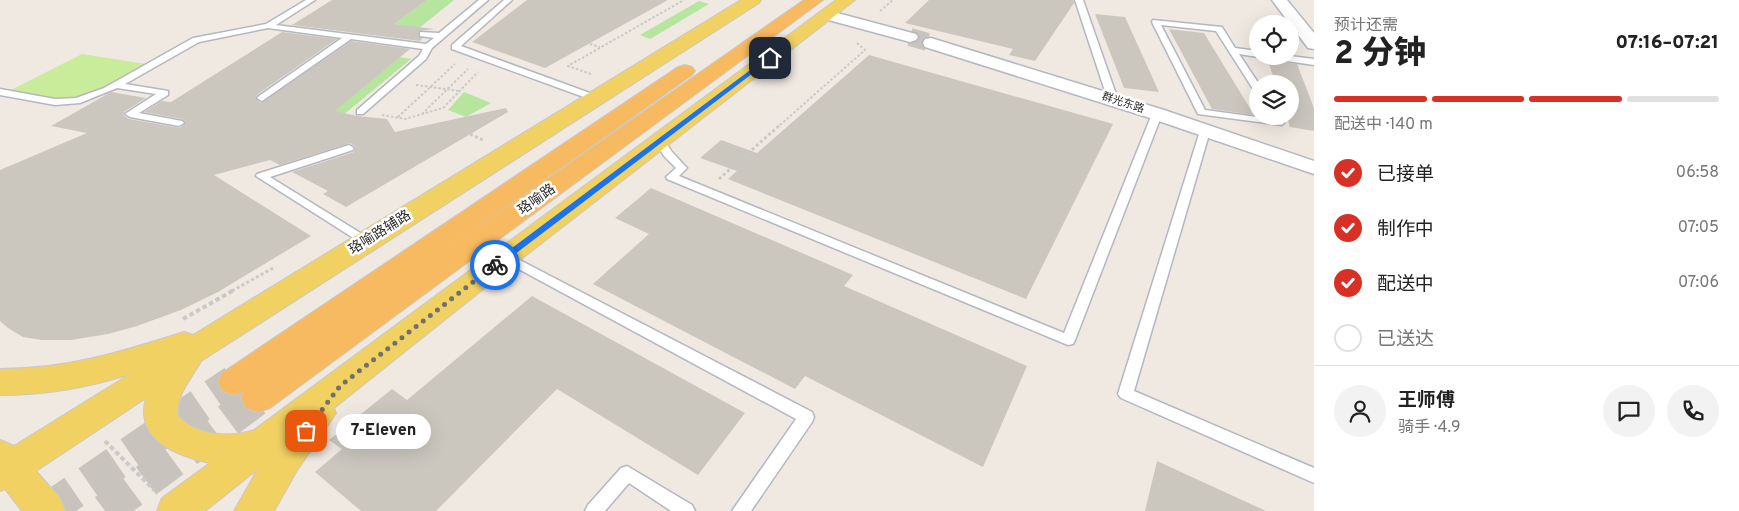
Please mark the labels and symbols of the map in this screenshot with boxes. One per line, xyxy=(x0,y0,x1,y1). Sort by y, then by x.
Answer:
pin xyxy=(749,37,791,79)
street label: 群光东路 xyxy=(1100,90,1146,116)
street label: 珞喻路 xyxy=(515,181,559,219)
street label: 珞喻路辅路 xyxy=(346,207,414,259)
courier xyxy=(470,240,520,290)
pin xyxy=(285,410,327,452)
callout: 7-Eleven xyxy=(336,414,431,448)

